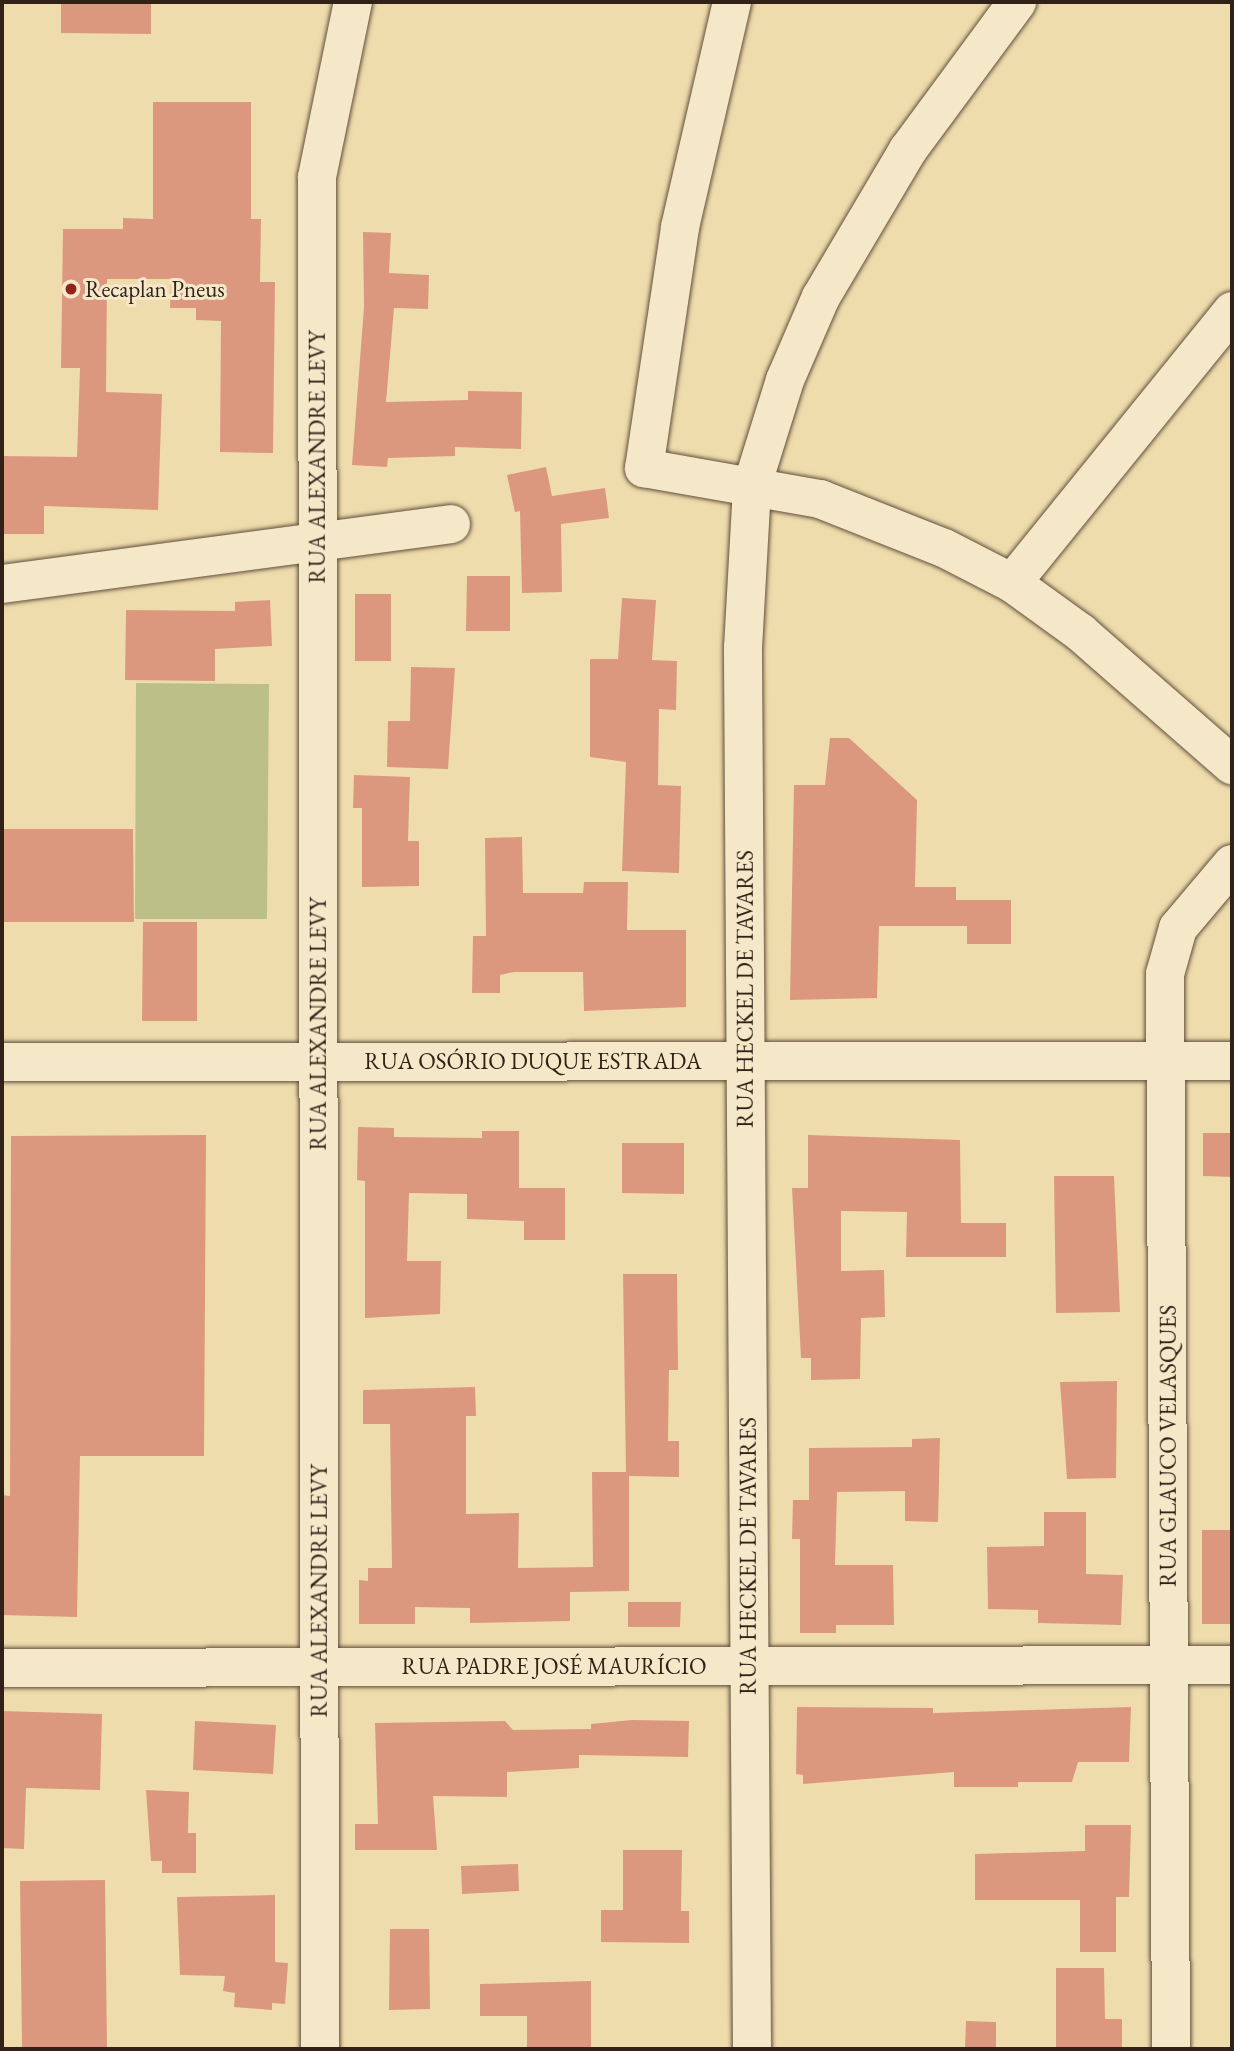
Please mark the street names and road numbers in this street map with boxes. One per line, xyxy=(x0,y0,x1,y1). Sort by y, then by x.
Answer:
street label: RUA ALEXANDRE LEVY xyxy=(303,330,331,584)
street label: RUA HECKEL DE TAVARES xyxy=(731,850,759,1128)
street label: RUA ALEXANDRE LEVY xyxy=(304,897,332,1151)
street label: RUA OSÓRIO DUQUE ESTRADA xyxy=(364,1047,702,1075)
street label: RUA GLAUCO VELASQUES xyxy=(1154,1305,1182,1587)
street label: RUA HECKEL DE TAVARES xyxy=(734,1417,762,1695)
street label: RUA ALEXANDRE LEVY xyxy=(305,1464,333,1718)
street label: RUA PADRE JOSÉ MAURÍCIO xyxy=(402,1652,706,1680)

